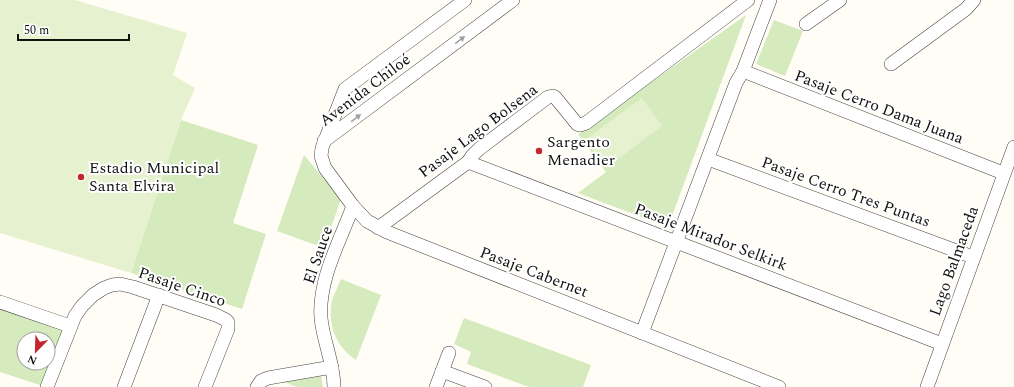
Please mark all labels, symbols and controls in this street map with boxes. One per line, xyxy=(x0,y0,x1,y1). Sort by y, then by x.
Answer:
scale bar xyxy=(18,16,129,42)
text: 50 m xyxy=(24,21,49,40)
one-way arrow xyxy=(454,36,465,44)
street label: Avenida Chiloé xyxy=(314,48,416,132)
street label: Pasaje Cerro Dama Juana xyxy=(791,64,967,150)
street label: Pasaje Lago Bolsena xyxy=(413,78,543,184)
one-way arrow xyxy=(350,114,361,122)
place label: Sargento Menadier xyxy=(547,130,615,172)
marker: Sargento Menadier xyxy=(534,146,544,156)
street label: Pasaje Cerro Tres Puntas xyxy=(758,150,934,234)
place label: Estadio Municipal Santa Elvira xyxy=(89,156,219,198)
marker: Estadio Municipal Santa Elvira xyxy=(76,172,86,182)
street label: Pasaje Mirador Selkirk xyxy=(631,197,791,277)
street label: Lago Balmaceda xyxy=(923,202,985,319)
street label: El Sauce xyxy=(297,223,339,287)
street label: Pasaje Cabernet xyxy=(476,240,592,304)
street label: Pasaje Cinco xyxy=(135,261,229,313)
north arrow xyxy=(16,331,56,371)
text: N xyxy=(25,350,40,369)

